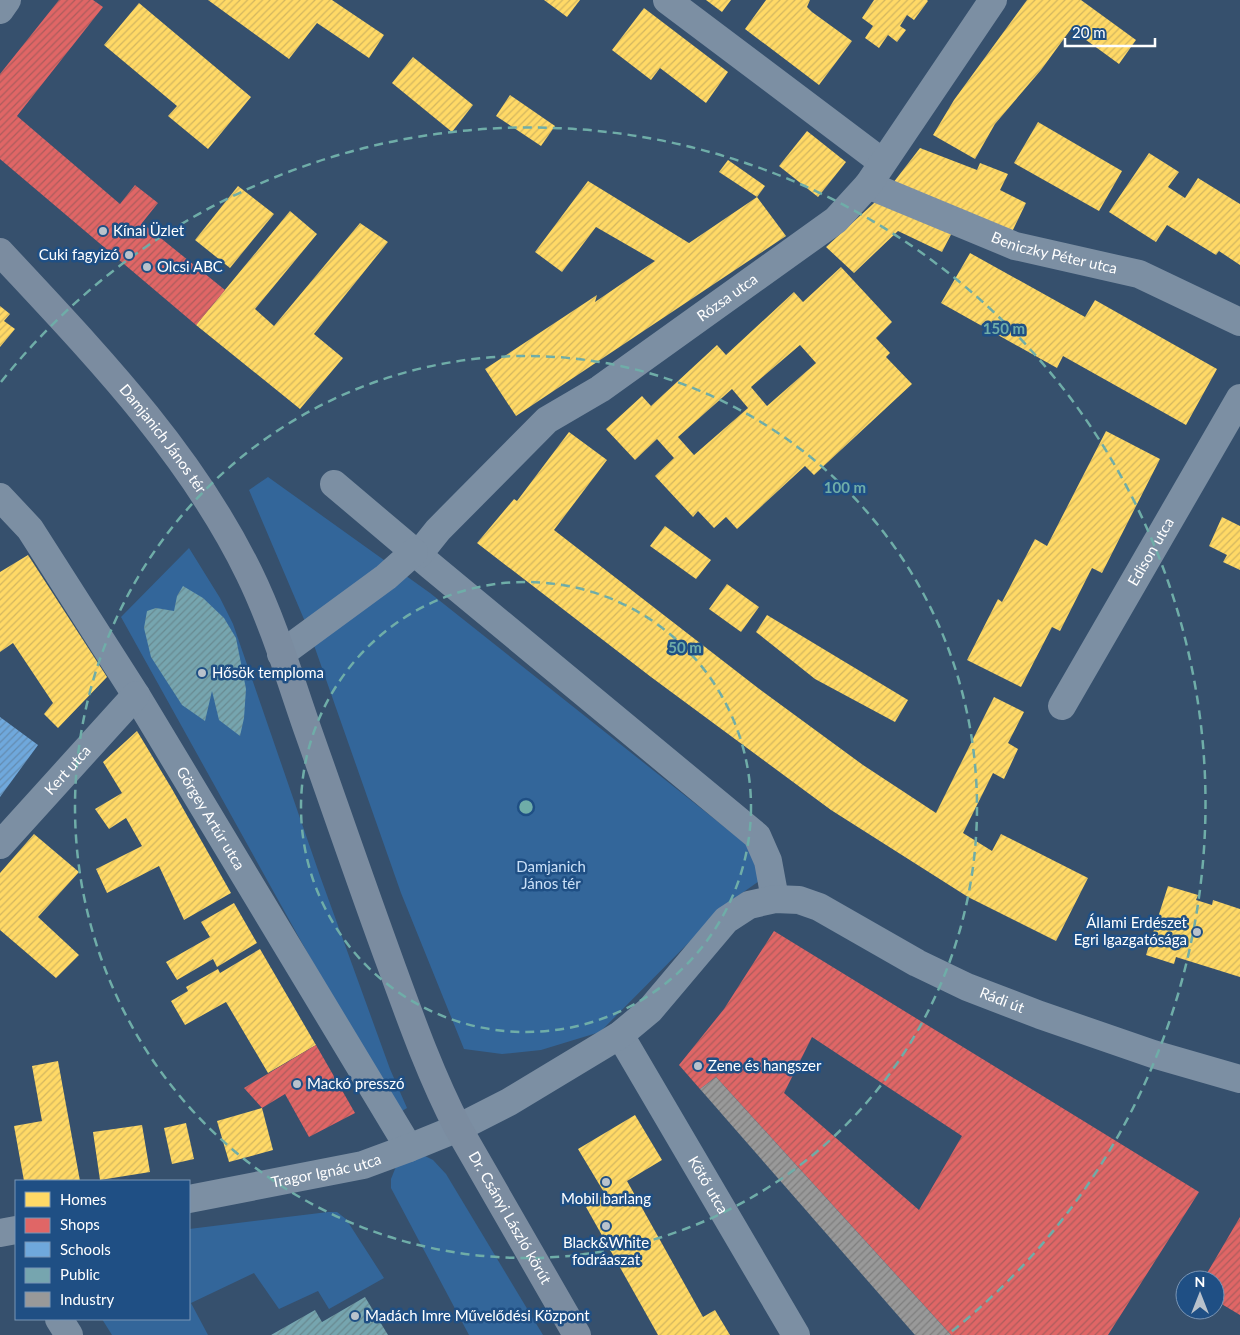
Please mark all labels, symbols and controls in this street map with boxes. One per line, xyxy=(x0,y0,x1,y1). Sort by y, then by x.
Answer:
scale bar xyxy=(1065,15,1155,47)
text: 20 m xyxy=(1072,23,1106,41)
place label: Kínai Üzlet xyxy=(113,221,185,239)
marker: Kínai Üzlet xyxy=(97,225,109,237)
street label: Beniczky Péter utca xyxy=(989,227,1119,277)
place label: Cuki fagyizó xyxy=(39,245,119,263)
marker: Cuki fagyizó xyxy=(123,249,135,261)
place label: Olcsi ABC xyxy=(157,257,223,275)
marker: Olcsi ABC xyxy=(141,261,153,273)
street label: Rózsa utca xyxy=(693,269,761,325)
text: 150 m xyxy=(983,319,1025,337)
street label: Damjanich János tér xyxy=(116,380,211,497)
text: 100 m xyxy=(824,478,866,496)
street label: Edison utca xyxy=(1123,514,1177,589)
text: 50 m xyxy=(668,638,702,656)
place label: Hősök temploma xyxy=(212,663,324,681)
marker: Hősök temploma xyxy=(196,667,208,679)
street label: Kert utca xyxy=(40,741,94,798)
street label: Görgey Artúr utca xyxy=(173,763,249,873)
centre of rings xyxy=(517,798,535,816)
park label: Damjanich János tér xyxy=(516,857,586,892)
place label: Állami Erdészet Egri Igazgatósága xyxy=(1074,913,1188,948)
marker: Állami Erdészet Egri Igazgatósága xyxy=(1191,926,1203,938)
street label: Rádi út xyxy=(977,983,1028,1016)
place label: Zene és hangszer xyxy=(708,1056,822,1074)
marker: Zene és hangszer xyxy=(692,1060,704,1072)
place label: Mackó presszó xyxy=(307,1074,404,1092)
marker: Mackó presszó xyxy=(291,1078,303,1090)
street label: Dr. Csányi László körút xyxy=(465,1148,556,1288)
street label: Tragor Ignác utca xyxy=(269,1149,383,1191)
street label: Kötő utca xyxy=(685,1152,733,1217)
marker: Mobil barlang xyxy=(600,1176,612,1188)
legend xyxy=(15,1180,190,1320)
place label: Mobil barlang xyxy=(561,1189,651,1207)
text: Homes xyxy=(60,1190,106,1208)
text: Shops xyxy=(60,1215,100,1233)
marker: Black&White fodráaszat xyxy=(600,1220,612,1232)
place label: Black&White fodráaszat xyxy=(563,1233,649,1268)
text: Schools xyxy=(60,1240,111,1258)
text: Public xyxy=(60,1265,100,1283)
north arrow xyxy=(1175,1270,1225,1320)
text: N xyxy=(1195,1273,1205,1290)
text: Industry xyxy=(60,1290,115,1308)
place label: Madách Imre Művelődési Központ xyxy=(365,1306,590,1324)
marker: Madách Imre Művelődési Központ xyxy=(349,1310,361,1322)

